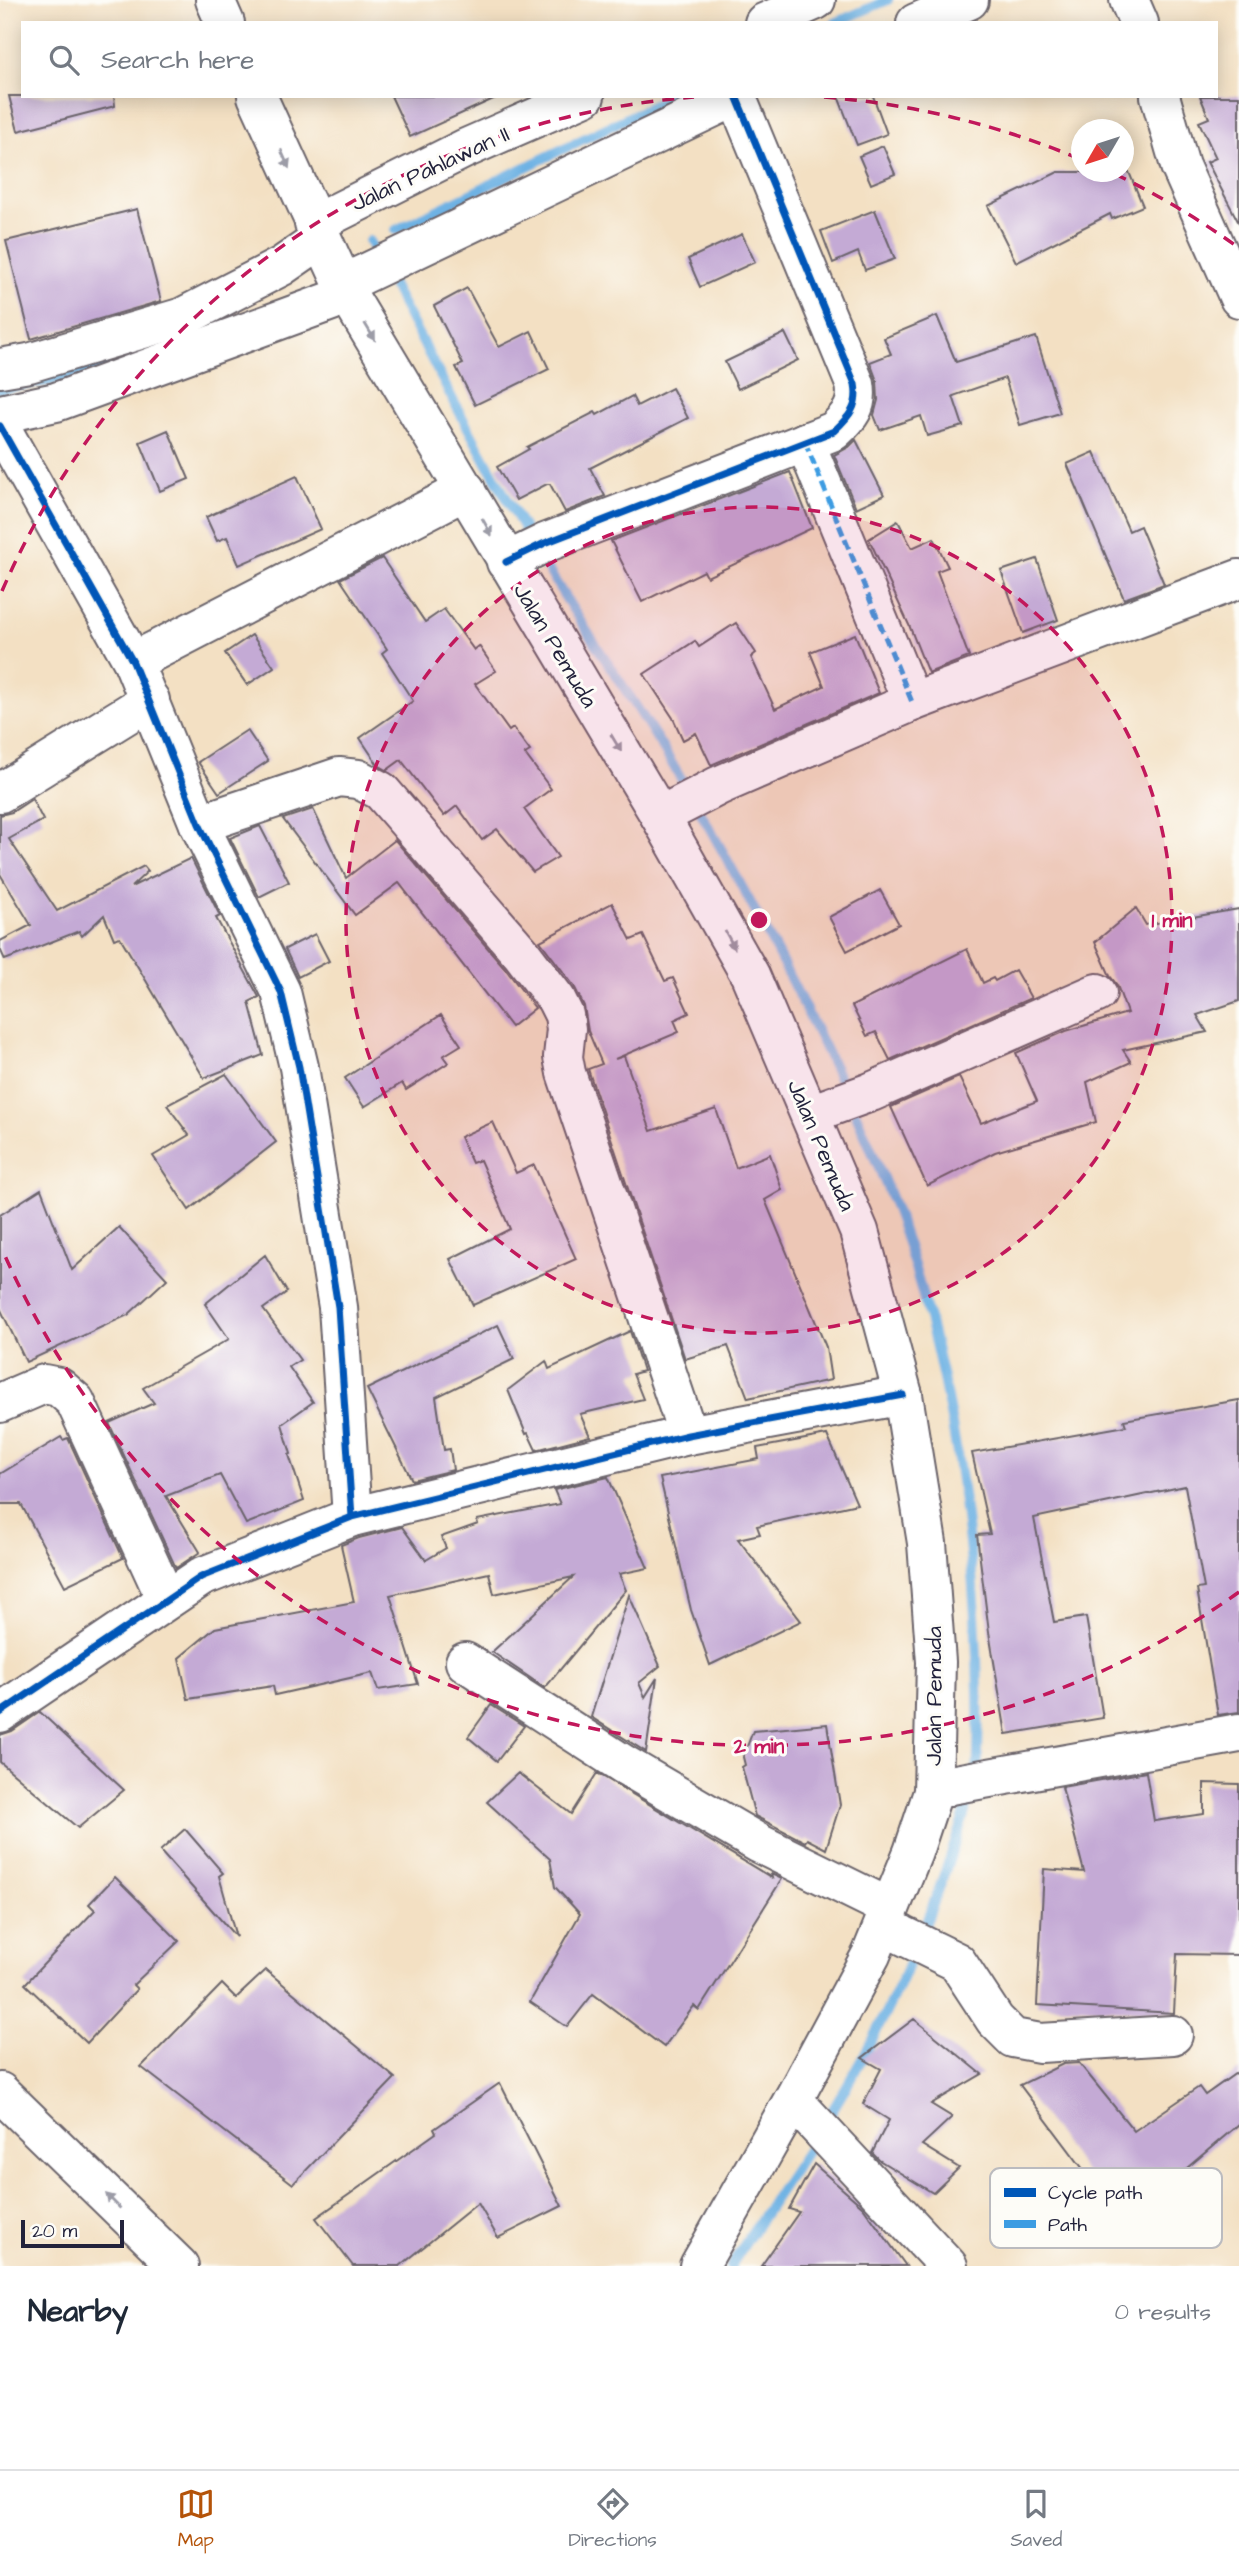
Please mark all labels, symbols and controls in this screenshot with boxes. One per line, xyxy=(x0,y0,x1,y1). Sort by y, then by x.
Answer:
search box xyxy=(21,21,1218,98)
icon: search xyxy=(45,41,83,79)
text: Search here xyxy=(101,42,254,78)
street label: Jalan Pahlawan II xyxy=(346,118,515,220)
north arrow xyxy=(1071,119,1134,182)
one-way arrow xyxy=(280,148,291,169)
one-way arrow xyxy=(364,322,376,341)
one-way arrow xyxy=(481,518,493,537)
street label: Jalan Pemuda xyxy=(505,577,605,714)
one-way arrow xyxy=(610,734,623,753)
text: 1 min xyxy=(1151,906,1193,935)
centre of rings xyxy=(747,908,771,932)
one-way arrow xyxy=(724,931,736,950)
street label: Jalan Pemuda xyxy=(779,1075,863,1216)
street label: Jalan Pemuda xyxy=(918,1626,950,1766)
text: 2 min xyxy=(733,1732,785,1761)
legend xyxy=(990,2168,1222,2248)
text: Cycle path xyxy=(1048,2180,1143,2208)
one-way arrow xyxy=(104,2192,121,2209)
text: Path xyxy=(1048,2212,1087,2239)
scale bar xyxy=(21,2217,124,2249)
text: 20 m xyxy=(32,2218,77,2245)
text: Nearby xyxy=(28,2291,128,2333)
text: 0 results xyxy=(1114,2296,1211,2328)
tab: Map xyxy=(177,2485,215,2554)
tab: Directions xyxy=(568,2485,657,2554)
tab: Saved xyxy=(1010,2485,1062,2554)

